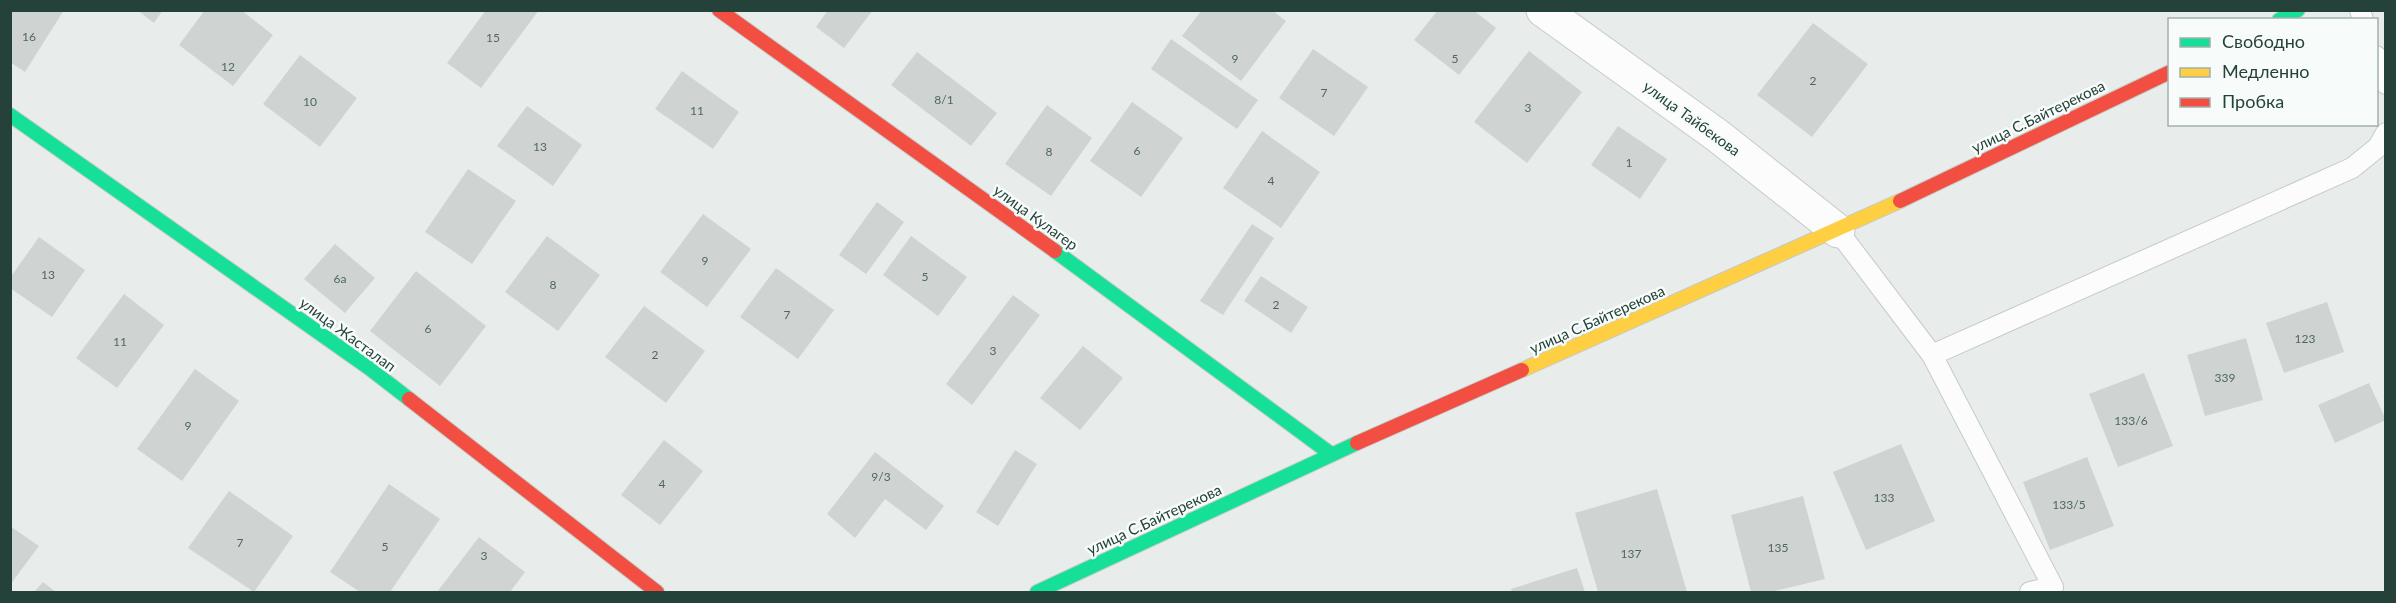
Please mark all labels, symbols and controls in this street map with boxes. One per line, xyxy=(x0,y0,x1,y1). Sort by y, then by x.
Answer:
legend xyxy=(2168,18,2378,126)
house number: 16 xyxy=(22,29,36,44)
house number: 15 xyxy=(486,30,500,45)
text: Свободно xyxy=(2222,30,2305,52)
house number: 9 xyxy=(1232,51,1239,66)
house number: 5 xyxy=(1452,51,1459,66)
house number: 12 xyxy=(221,59,235,74)
text: Медленно xyxy=(2222,60,2310,82)
house number: 2 xyxy=(1810,73,1817,88)
street label: улица С.Байтерекова xyxy=(1968,76,2108,156)
street label: улица Тайбекова xyxy=(1640,77,1744,159)
house number: 7 xyxy=(1321,85,1328,100)
text: Пробка xyxy=(2222,90,2284,112)
house number: 8/1 xyxy=(934,92,954,107)
house number: 10 xyxy=(303,94,317,109)
house number: 3 xyxy=(1525,100,1532,115)
house number: 11 xyxy=(690,103,704,118)
house number: 13 xyxy=(533,139,547,154)
house number: 6 xyxy=(1134,143,1141,158)
house number: 8 xyxy=(1046,144,1053,159)
house number: 1 xyxy=(1626,155,1633,170)
house number: 4 xyxy=(1268,173,1275,188)
street label: улица Кулагер xyxy=(990,180,1082,254)
house number: 9 xyxy=(702,253,709,268)
house number: 13 xyxy=(41,267,55,282)
house number: 5 xyxy=(922,269,929,284)
house number: 6а xyxy=(334,271,346,286)
house number: 8 xyxy=(550,277,557,292)
street label: улица С.Байтерекова xyxy=(1527,281,1667,357)
street label: улица Жасталап xyxy=(296,293,400,375)
house number: 2 xyxy=(1273,297,1280,312)
house number: 7 xyxy=(784,307,791,322)
house number: 6 xyxy=(425,321,432,336)
house number: 123 xyxy=(2295,331,2315,346)
house number: 11 xyxy=(113,334,127,349)
house number: 3 xyxy=(990,343,997,358)
house number: 2 xyxy=(652,347,659,362)
house number: 339 xyxy=(2215,370,2235,385)
house number: 133/6 xyxy=(2114,413,2148,428)
house number: 9 xyxy=(185,418,192,433)
house number: 9/3 xyxy=(871,469,891,484)
house number: 4 xyxy=(659,476,666,491)
street label: улица С.Байтерекова xyxy=(1084,480,1224,558)
house number: 133 xyxy=(1874,490,1894,505)
house number: 133/5 xyxy=(2052,497,2086,512)
house number: 7 xyxy=(237,535,244,550)
house number: 5 xyxy=(382,539,389,554)
house number: 135 xyxy=(1768,540,1788,555)
house number: 137 xyxy=(1621,546,1641,561)
house number: 3 xyxy=(481,548,488,563)

